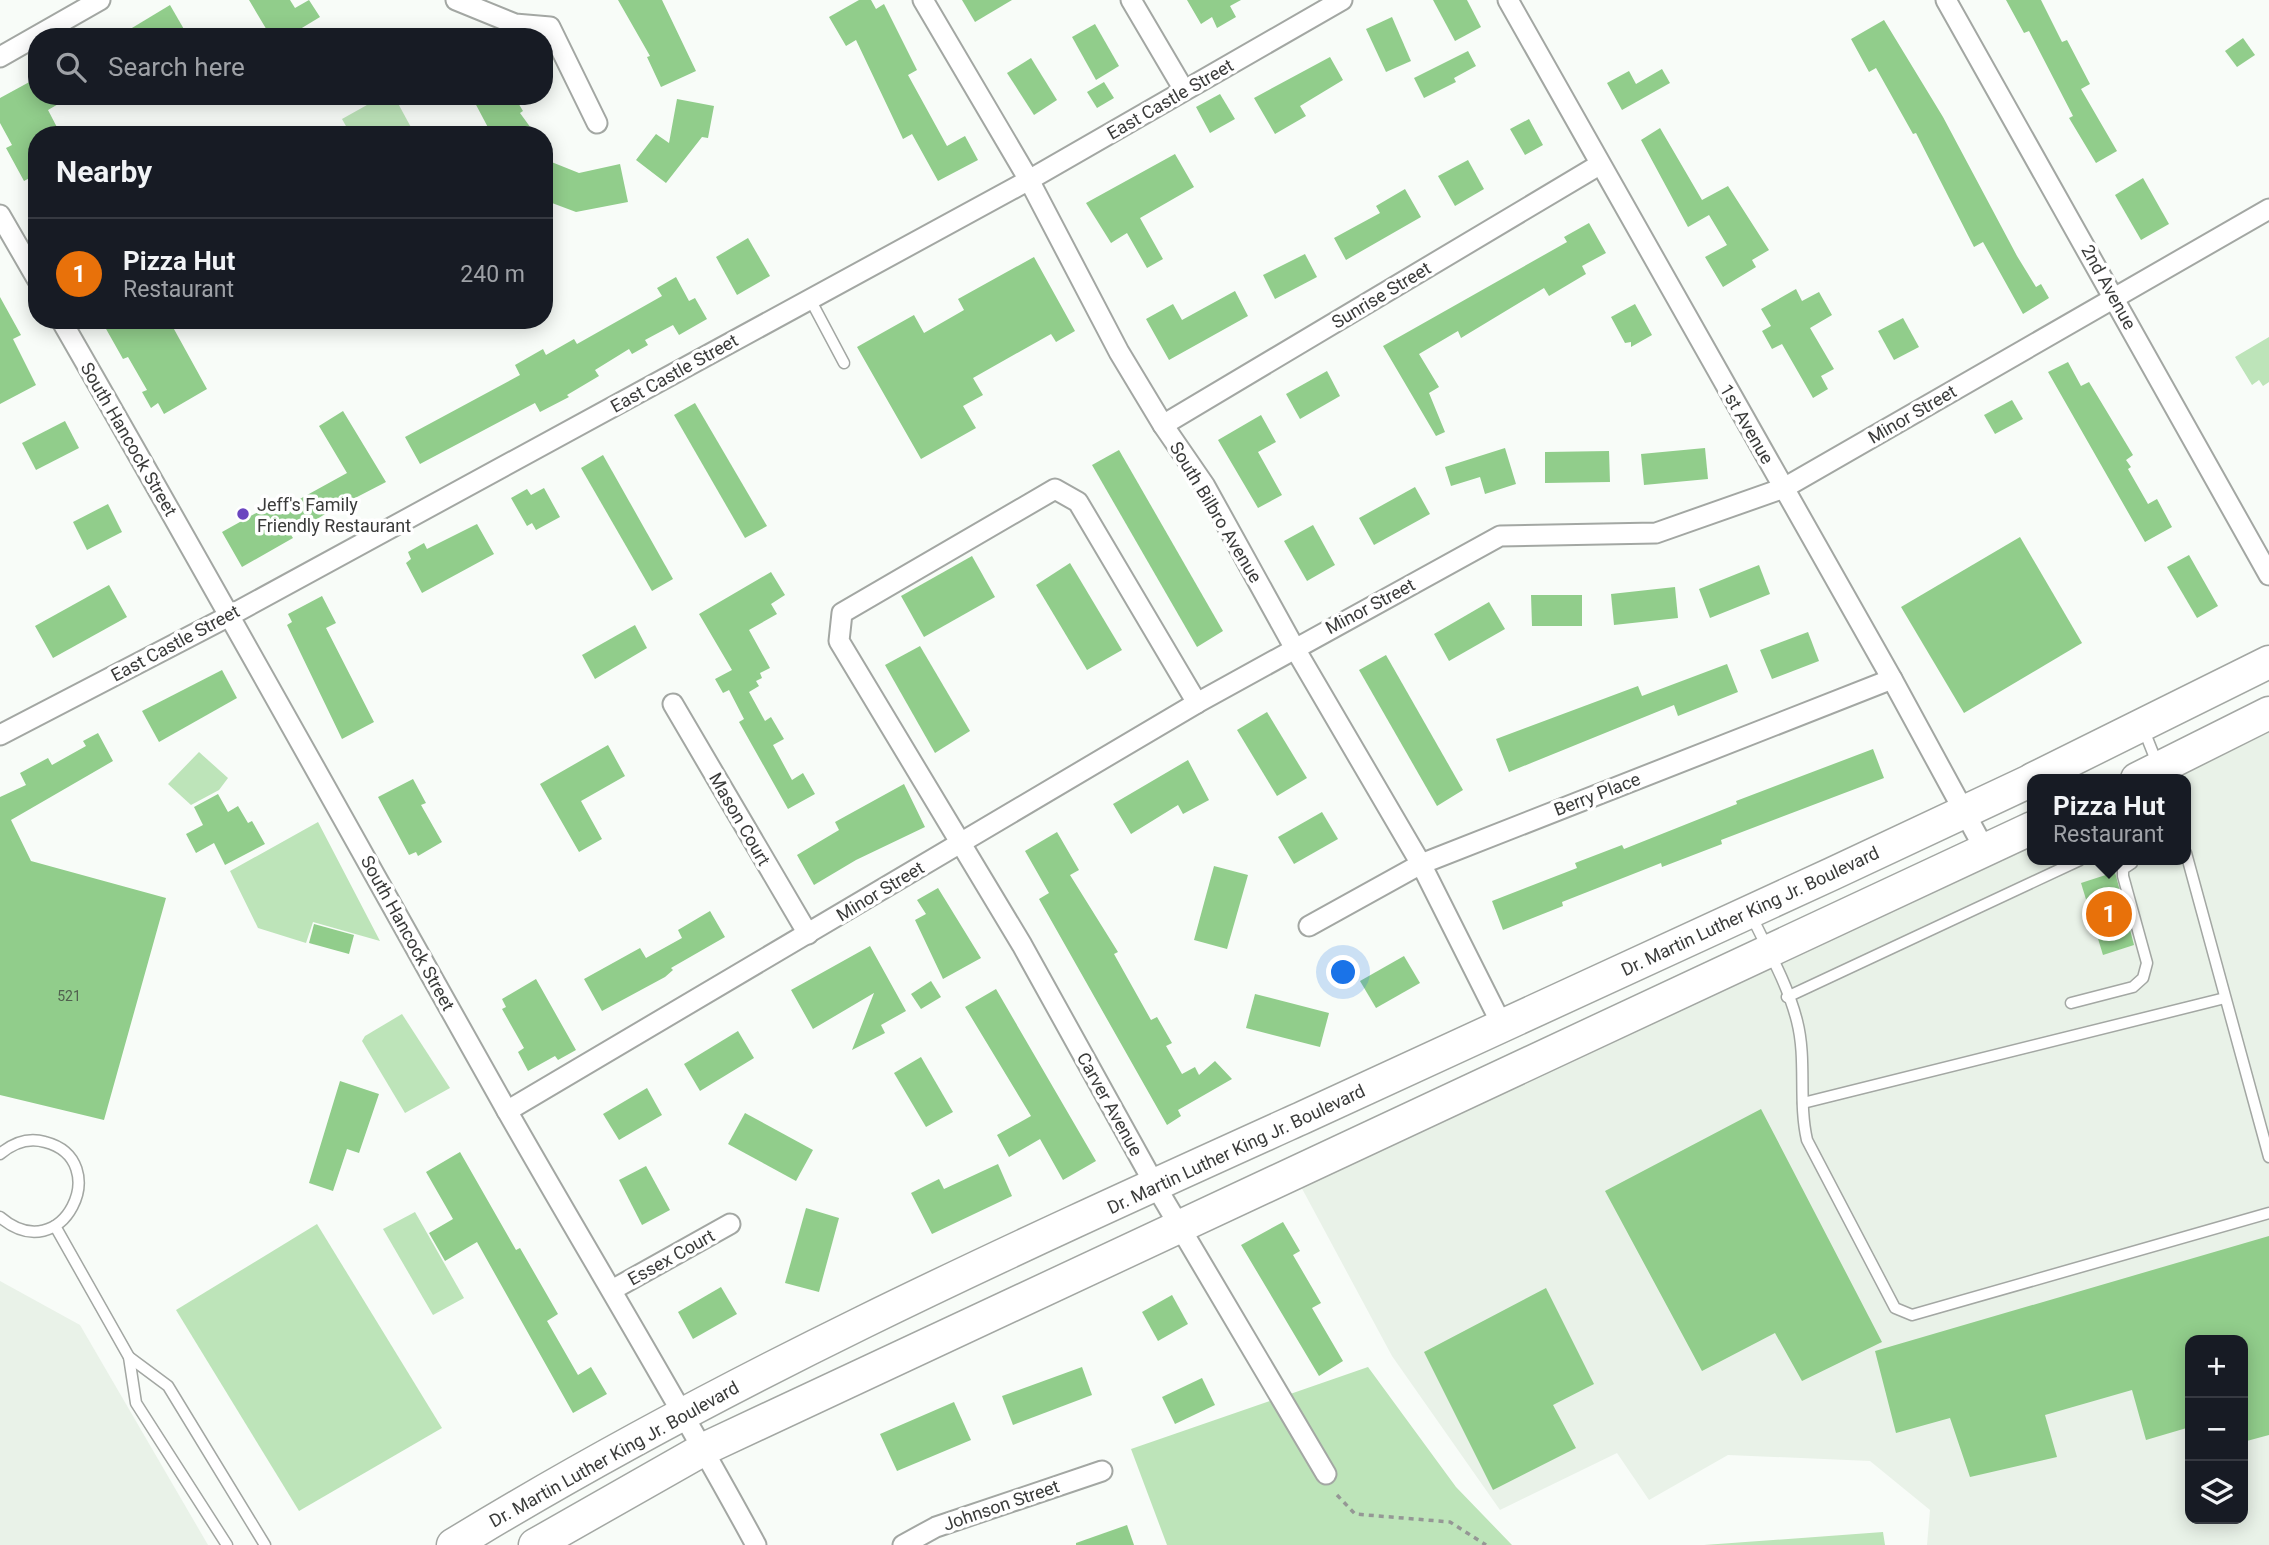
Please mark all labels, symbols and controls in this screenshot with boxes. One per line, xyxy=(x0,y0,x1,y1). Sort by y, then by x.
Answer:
search box xyxy=(28,28,553,105)
icon: search xyxy=(52,48,90,86)
text: Search here xyxy=(108,52,245,82)
street label: East Castle Street xyxy=(1103,54,1237,144)
text: Nearby xyxy=(56,154,152,189)
street label: 2nd Avenue xyxy=(2077,241,2141,333)
text: Pizza Hut xyxy=(123,246,235,276)
street label: Sunrise Street xyxy=(1328,257,1434,333)
text: 1 xyxy=(72,261,86,288)
text: 240 m xyxy=(460,261,525,288)
text: Restaurant xyxy=(123,276,234,303)
street label: East Castle Street xyxy=(607,329,741,417)
street label: South Hancock Street xyxy=(76,358,182,520)
street label: 1st Avenue xyxy=(1716,380,1778,468)
street label: Minor Street xyxy=(1864,380,1960,448)
street label: South Bilbro Avenue xyxy=(1166,438,1266,586)
place label: Jeff's Family Friendly Restaurant xyxy=(257,494,411,536)
marker: Jeff's Family Friendly Restaurant xyxy=(235,506,251,522)
street label: Minor Street xyxy=(1322,574,1418,638)
street label: East Castle Street xyxy=(107,600,243,686)
street label: Berry Place xyxy=(1551,768,1643,820)
street label: Mason Court xyxy=(705,769,775,869)
popup xyxy=(2027,774,2191,865)
text: Pizza Hut xyxy=(2053,791,2165,821)
text: Restaurant xyxy=(2053,821,2164,848)
street label: Dr. Martin Luther King Jr. Boulevard xyxy=(1618,842,1882,980)
street label: South Hancock Street xyxy=(357,852,459,1014)
street label: Minor Street xyxy=(832,857,928,925)
pin: 1 xyxy=(2086,888,2132,940)
your location xyxy=(1326,955,1360,989)
house number: 521 xyxy=(57,988,81,1004)
street label: Carver Avenue xyxy=(1073,1048,1147,1160)
street label: Dr. Martin Luther King Jr. Boulevard xyxy=(1104,1080,1368,1218)
street label: Essex Court xyxy=(624,1224,718,1289)
map controls xyxy=(2185,1335,2248,1524)
button: + xyxy=(2185,1335,2248,1398)
street label: Dr. Martin Luther King Jr. Boulevard xyxy=(486,1376,742,1532)
button: − xyxy=(2185,1398,2248,1461)
button: layers xyxy=(2185,1461,2248,1524)
street label: Johnson Street xyxy=(940,1475,1062,1535)

